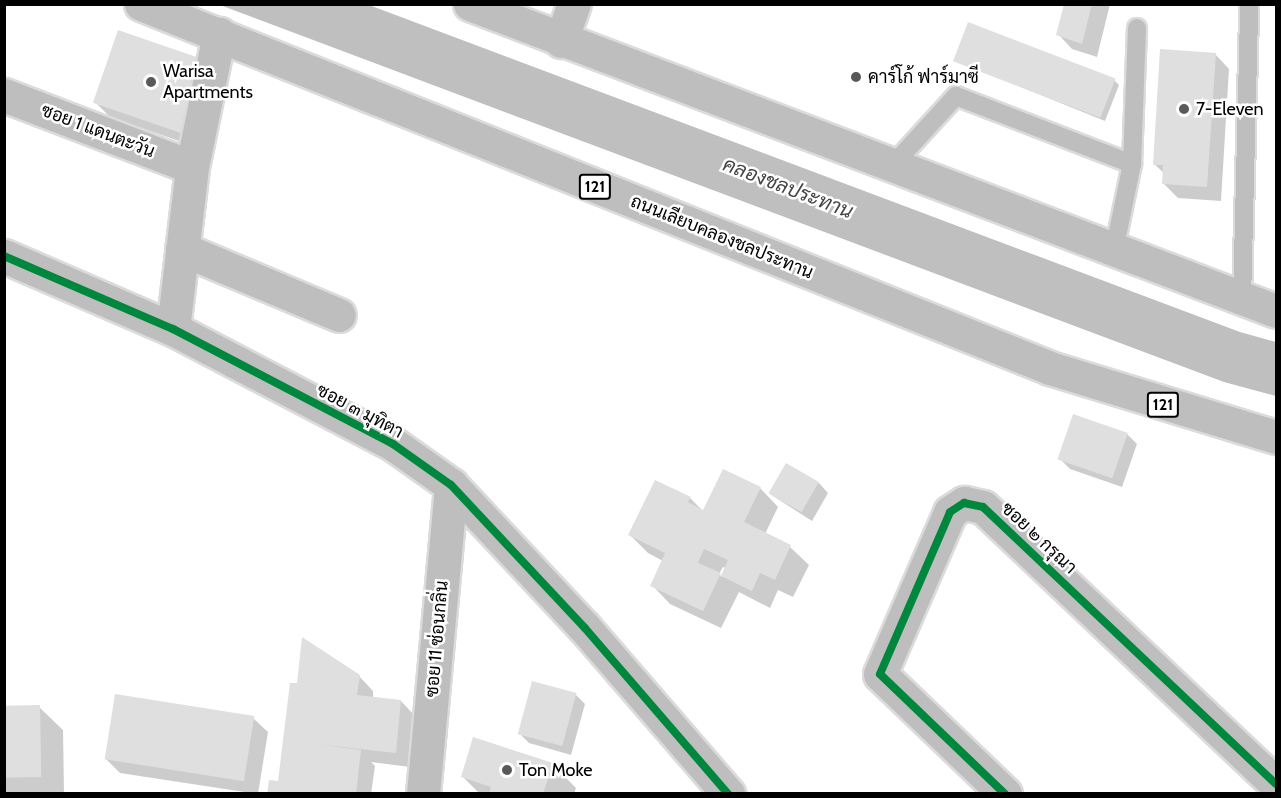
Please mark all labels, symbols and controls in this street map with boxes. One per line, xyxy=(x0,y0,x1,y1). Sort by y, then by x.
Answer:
place label: Warisa Apartments xyxy=(163,61,253,104)
place label: คาร์โก้ ฟาร์มาซี xyxy=(868,66,979,88)
marker: คาร์โก้ ฟาร์มาซี xyxy=(849,70,863,84)
marker: Warisa Apartments xyxy=(144,75,158,89)
place label: 7-Eleven xyxy=(1196,98,1264,120)
street label: ซอย 1 แดนตะวัน xyxy=(38,99,158,163)
marker: 7-Eleven xyxy=(1177,102,1191,116)
water label: คลองชลประทาน xyxy=(720,152,856,224)
road number: 121 xyxy=(578,174,612,200)
street label: ถนนเลียบคลองชลประทาน xyxy=(628,190,816,284)
street label: ซอย ๓ มุทิตา xyxy=(313,379,407,443)
road number: 121 xyxy=(1146,392,1180,418)
street label: ซอย ๒ กรุณา xyxy=(997,498,1081,578)
street label: ซอย 11 ซ่อนกลิ่น xyxy=(421,580,453,698)
place label: Ton Moke xyxy=(519,759,592,781)
marker: Ton Moke xyxy=(500,763,514,777)

